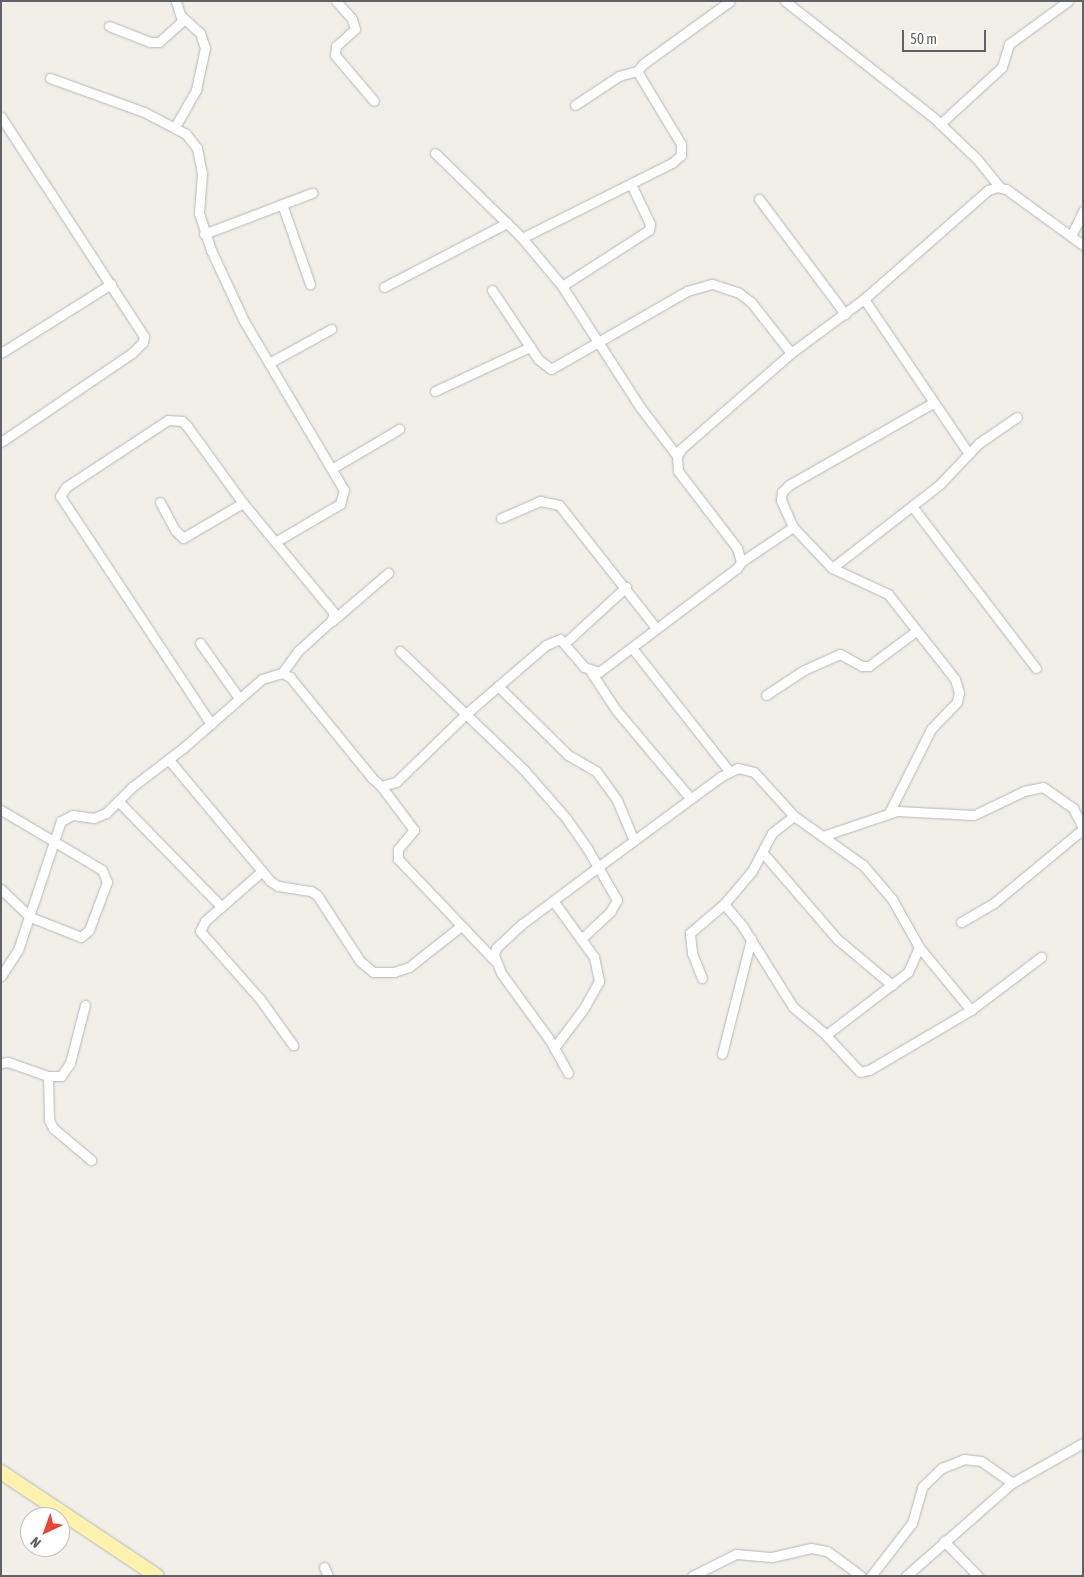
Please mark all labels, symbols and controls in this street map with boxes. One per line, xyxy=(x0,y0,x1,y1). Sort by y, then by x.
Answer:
scale bar xyxy=(904,20,988,52)
text: 50 m xyxy=(910,30,937,47)
north arrow xyxy=(20,1507,70,1557)
text: N xyxy=(27,1534,44,1551)

